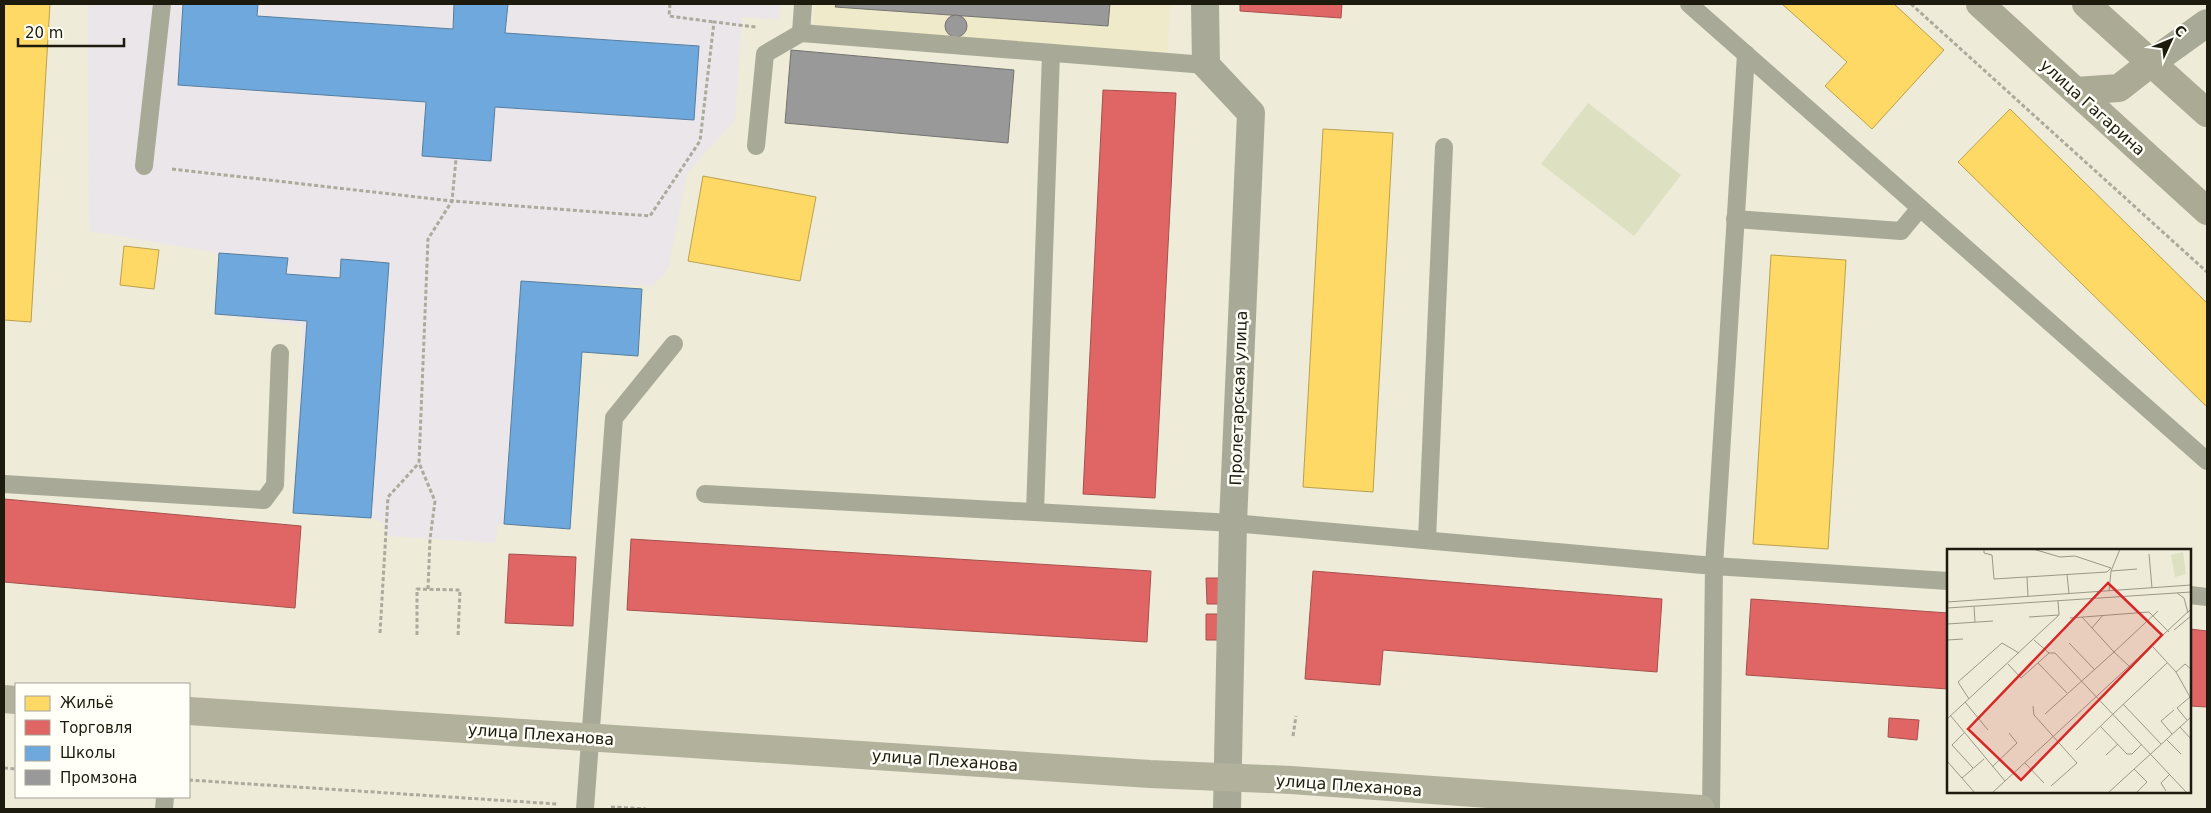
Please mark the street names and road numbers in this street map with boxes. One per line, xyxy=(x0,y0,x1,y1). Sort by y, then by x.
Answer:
street label: улица Гагарина xyxy=(2036,55,2149,159)
street label: Пролетарская улица xyxy=(1226,310,1251,486)
street label: улица Плеханова xyxy=(467,720,615,749)
street label: улица Плеханова xyxy=(871,746,1019,775)
street label: улица Плеханова xyxy=(1275,771,1423,800)

